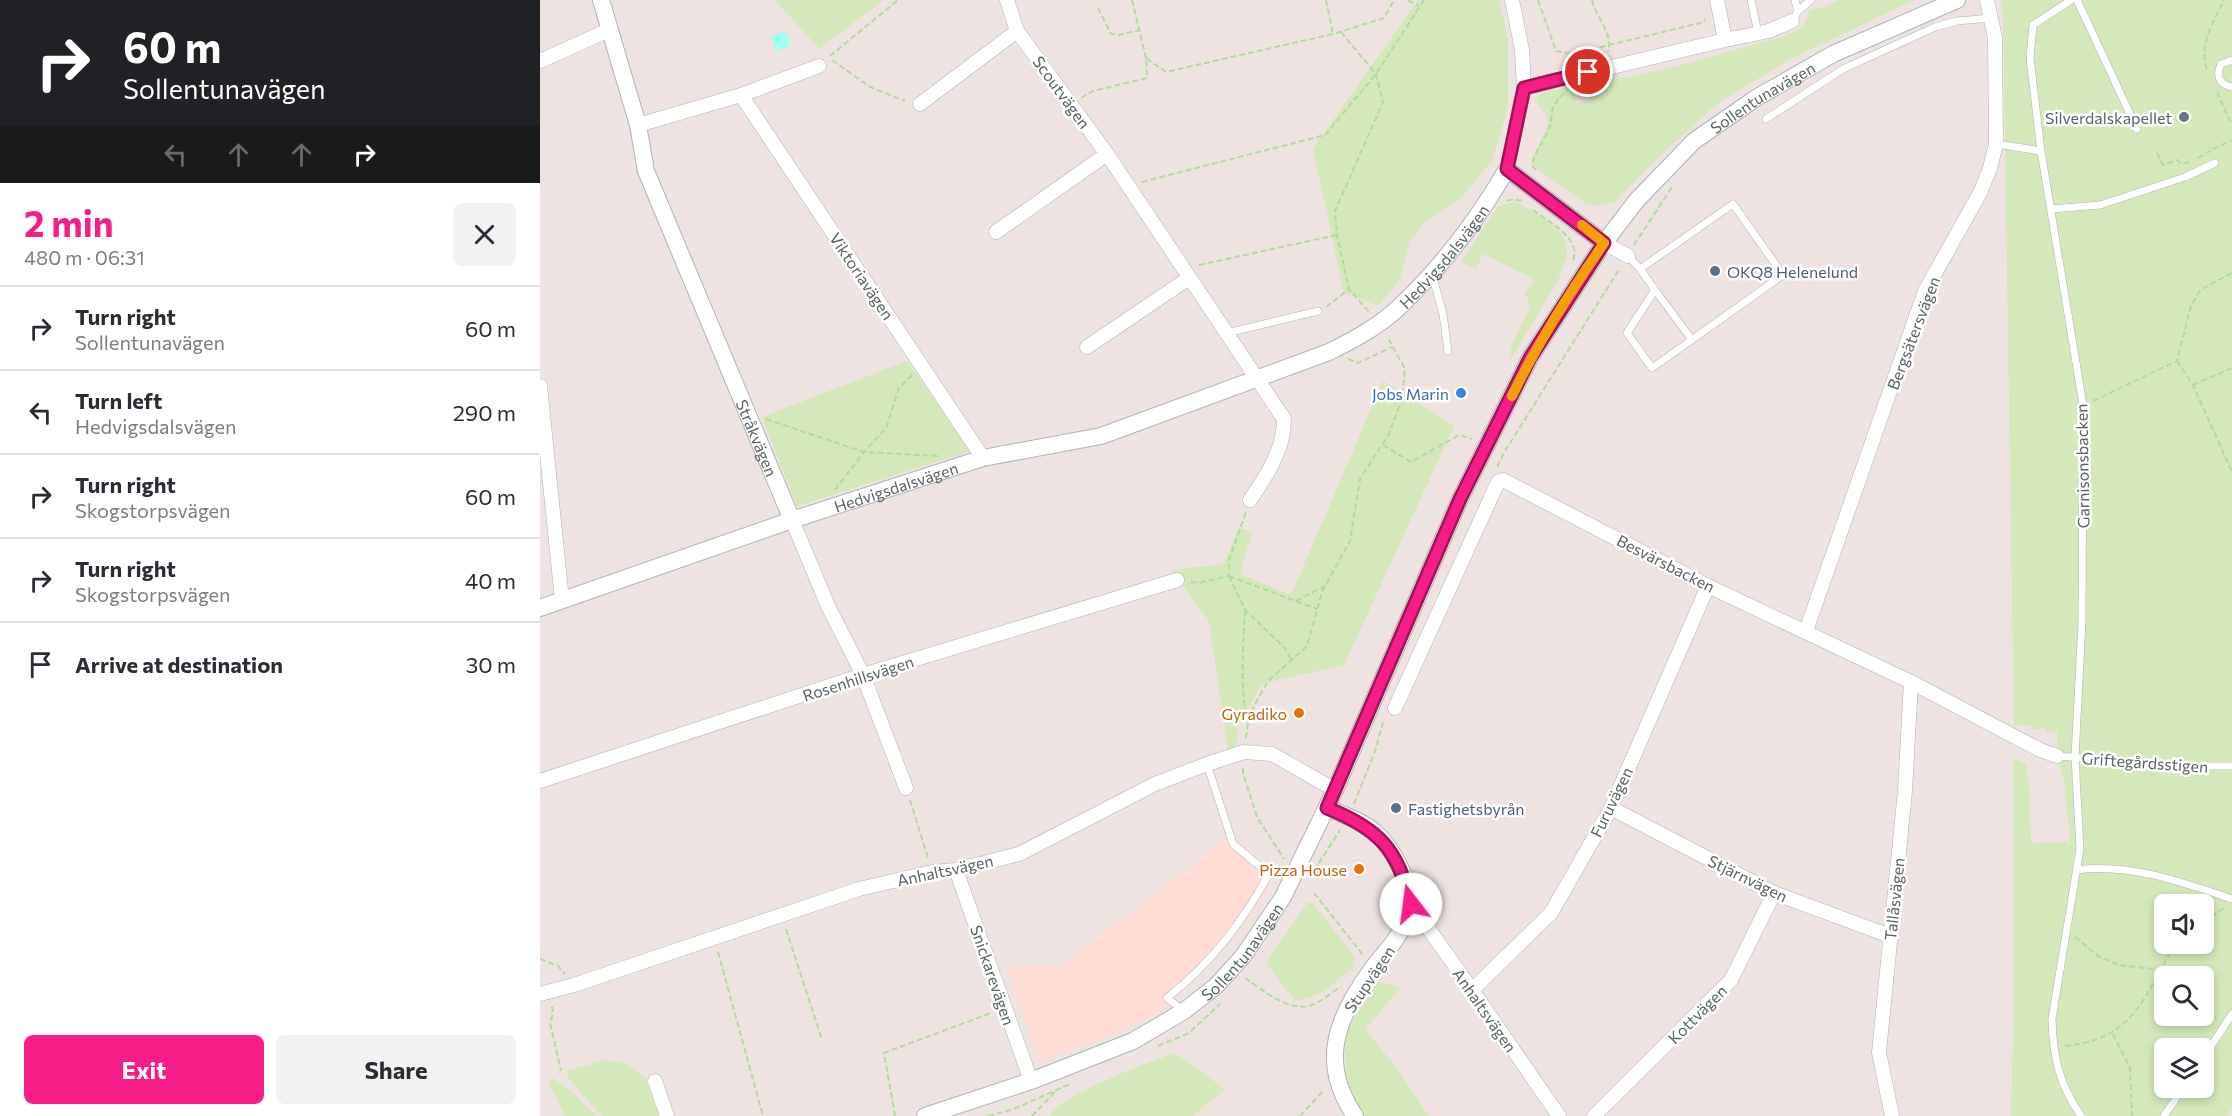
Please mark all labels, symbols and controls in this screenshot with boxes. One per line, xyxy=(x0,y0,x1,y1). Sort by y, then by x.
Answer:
text: 60 m xyxy=(123,20,222,72)
icon: right xyxy=(24,24,102,102)
pin xyxy=(1562,46,1613,97)
street label: Scoutvägen xyxy=(1029,52,1095,132)
icon: arrive xyxy=(1571,55,1604,88)
street label: Sollentunavägen xyxy=(1706,57,1818,137)
text: Sollentunavägen xyxy=(123,72,326,105)
place label: Silverdalskapellet xyxy=(2045,108,2172,127)
marker: Silverdalskapellet xyxy=(2177,110,2191,124)
icon: left xyxy=(159,138,192,171)
icon: ahead xyxy=(222,138,255,171)
icon: ahead xyxy=(285,138,318,171)
icon: right xyxy=(348,138,381,171)
text: 2 min xyxy=(24,200,114,244)
street label: Hedvigsdalsvägen xyxy=(1395,201,1492,312)
button: close xyxy=(453,203,516,266)
street label: Viktoriavägen xyxy=(826,229,898,323)
text: 480 m · 06:31 xyxy=(24,245,145,269)
place label: OKQ8 Helenelund xyxy=(1727,262,1858,281)
marker: OKQ8 Helenelund xyxy=(1708,264,1722,278)
street label: Bergsätersvägen xyxy=(1883,274,1943,392)
text: Turn right xyxy=(75,303,176,330)
icon: right xyxy=(24,312,57,345)
text: 60 m xyxy=(465,315,516,342)
text: Sollentunavägen xyxy=(75,330,225,354)
place label: Jobs Marin xyxy=(1372,384,1449,403)
marker: Jobs Marin xyxy=(1454,386,1468,400)
text: Turn left xyxy=(75,387,162,414)
icon: left xyxy=(24,396,57,429)
street label: Stråkvägen xyxy=(733,396,782,479)
text: 290 m xyxy=(453,399,516,426)
street label: Garnisonsbacken xyxy=(2071,403,2093,529)
text: Hedvigsdalsvägen xyxy=(75,414,237,438)
street label: Hedvigsdalsvägen xyxy=(831,457,960,515)
text: Turn right xyxy=(75,471,176,498)
icon: right xyxy=(24,480,57,513)
text: 60 m xyxy=(465,483,516,510)
text: Skogstorpsvägen xyxy=(75,498,231,522)
street label: Besvärsbacken xyxy=(1614,530,1718,596)
text: Turn right xyxy=(75,555,176,582)
icon: right xyxy=(24,564,57,597)
text: 40 m xyxy=(465,567,516,594)
text: Skogstorpsvägen xyxy=(75,582,231,606)
icon: arrive xyxy=(24,648,57,681)
text: Arrive at destination xyxy=(75,651,283,678)
text: 30 m xyxy=(466,651,516,678)
street label: Rosenhillsvägen xyxy=(800,651,916,705)
place label: Gyradiko xyxy=(1222,704,1287,723)
marker: Gyradiko xyxy=(1292,706,1306,720)
street label: Griftegårdsstigen xyxy=(2081,748,2209,776)
street label: Furuvägen xyxy=(1586,764,1636,840)
place label: Fastighetsbyrån xyxy=(1408,799,1524,818)
marker: Fastighetsbyrån xyxy=(1389,801,1403,815)
street label: Anhaltsvägen xyxy=(895,851,995,889)
street label: Stjärnvägen xyxy=(1705,851,1791,905)
street label: Tallåsvägen xyxy=(1880,857,1908,941)
place label: Pizza House xyxy=(1259,860,1347,879)
marker: Pizza House xyxy=(1352,862,1366,876)
position arrow xyxy=(1379,872,1443,936)
map controls xyxy=(2154,894,2214,1098)
button: sound xyxy=(2154,894,2214,954)
street label: Sollentunavägen xyxy=(1197,899,1286,1004)
street label: Snickarevägen xyxy=(967,923,1019,1027)
street label: Stupvägen xyxy=(1340,942,1398,1016)
street label: Anhaltsvägen xyxy=(1449,964,1521,1056)
button: search xyxy=(2154,966,2214,1026)
street label: Kottvägen xyxy=(1664,981,1730,1047)
button: Exit xyxy=(24,1035,264,1104)
button: Share xyxy=(276,1035,516,1104)
button: layers xyxy=(2154,1038,2214,1098)

